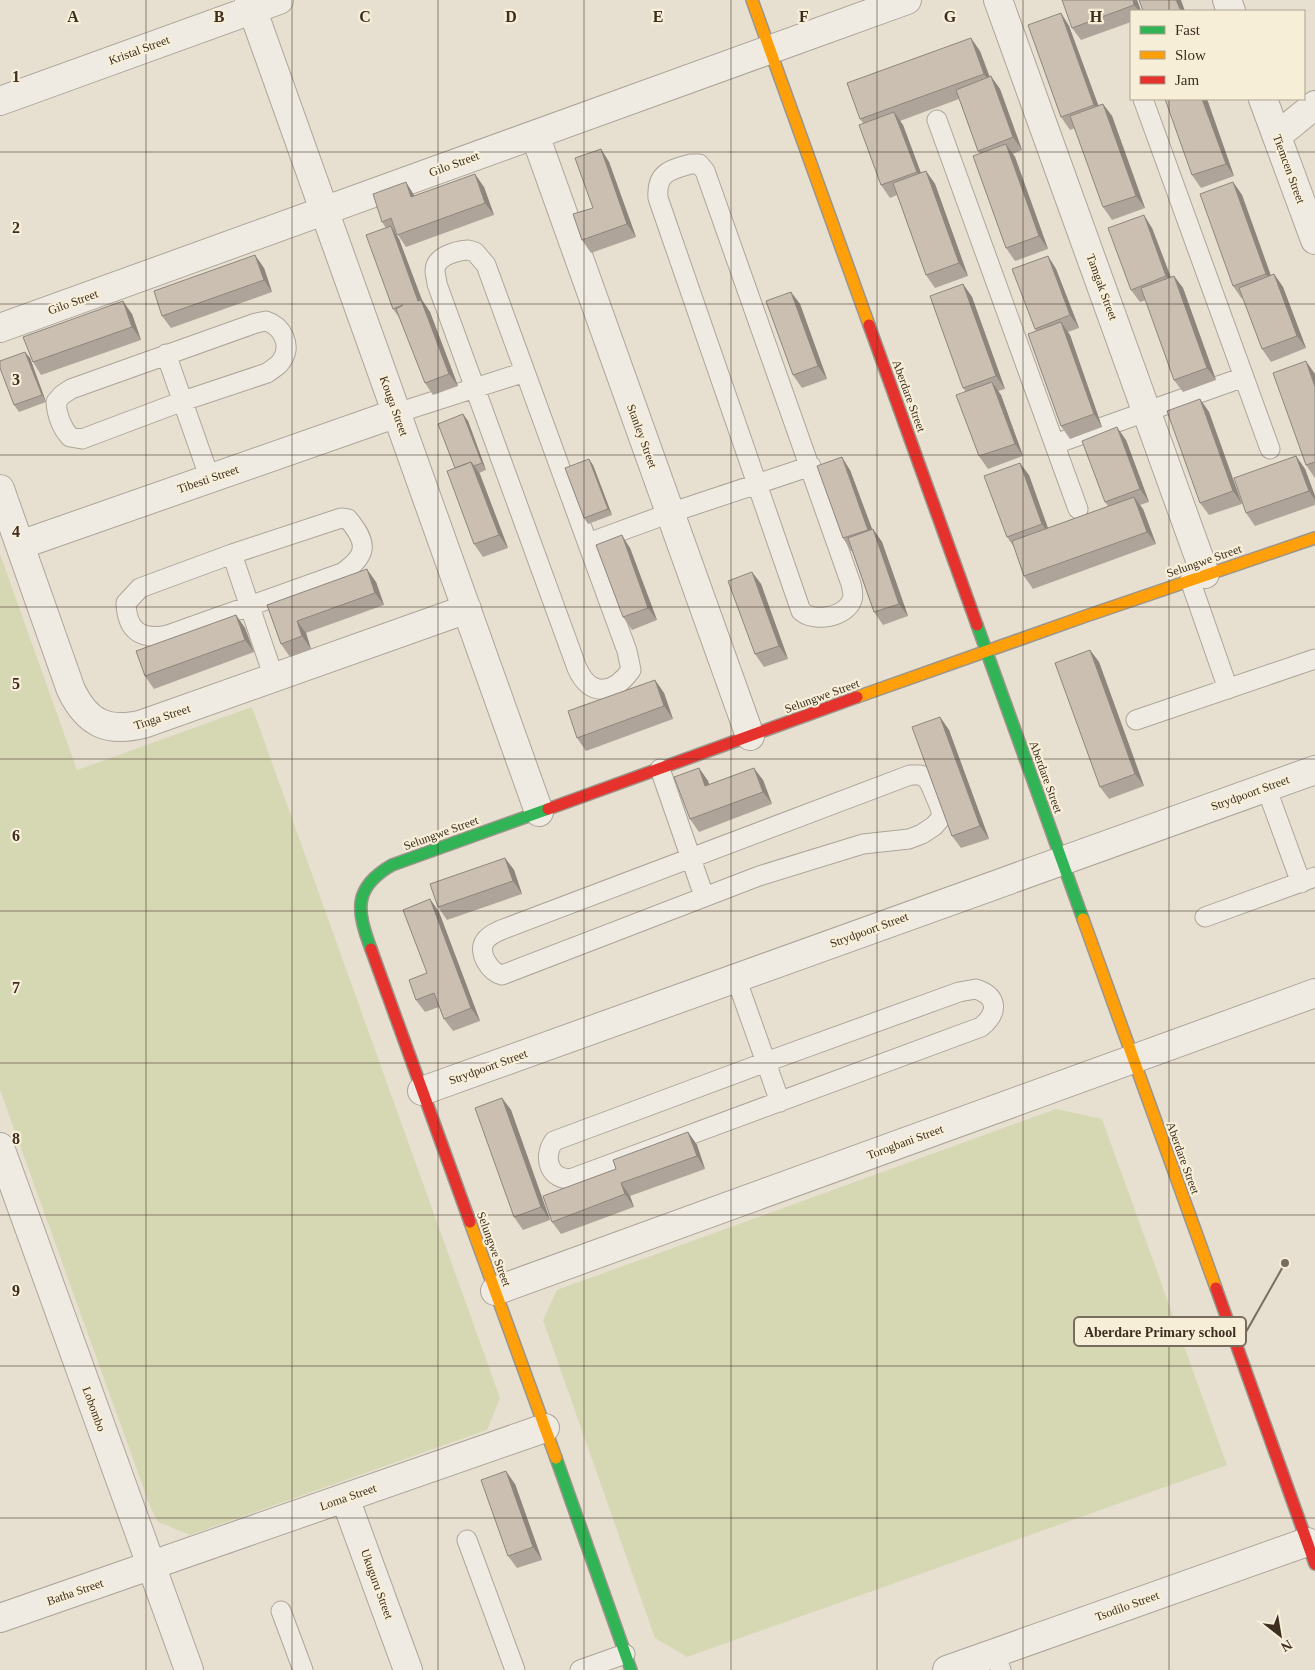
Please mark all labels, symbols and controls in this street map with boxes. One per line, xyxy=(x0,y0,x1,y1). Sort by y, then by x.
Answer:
text: A xyxy=(67,8,79,25)
text: B xyxy=(214,8,225,25)
text: C xyxy=(359,8,371,25)
text: D xyxy=(505,8,517,25)
text: E xyxy=(653,8,663,25)
text: F xyxy=(799,8,809,25)
text: G xyxy=(944,8,957,25)
text: H xyxy=(1090,8,1103,25)
legend xyxy=(1130,10,1305,100)
text: Fast xyxy=(1175,22,1201,38)
street label: Kristal Street xyxy=(107,32,172,67)
text: Slow xyxy=(1175,47,1206,63)
text: 1 xyxy=(12,68,20,85)
text: Jam xyxy=(1175,72,1199,88)
street label: Tiemcen Street xyxy=(1270,133,1308,206)
street label: Gilo Street xyxy=(427,148,482,180)
text: 2 xyxy=(12,219,20,236)
street label: Tamgak Street xyxy=(1084,252,1121,323)
street label: Gilo Street xyxy=(46,286,101,318)
street label: Aberdare Street xyxy=(889,358,929,435)
text: 3 xyxy=(12,371,20,388)
street label: Kouga Street xyxy=(377,374,412,439)
street label: Stanley Street xyxy=(624,402,660,470)
street label: Tibesti Street xyxy=(176,462,241,496)
text: 4 xyxy=(12,523,20,540)
street label: Selungwe Street xyxy=(1165,541,1244,580)
text: 5 xyxy=(12,675,20,692)
street label: Selungwe Street xyxy=(783,676,862,716)
street label: Tinga Street xyxy=(132,701,193,733)
street label: Aberdare Street xyxy=(1026,739,1066,816)
street label: Strydpoort Street xyxy=(1209,772,1292,814)
street label: Selungwe Street xyxy=(402,813,481,853)
text: 6 xyxy=(12,827,20,844)
street label: Strydpoort Street xyxy=(828,909,911,951)
text: 7 xyxy=(12,979,20,996)
street label: Strydpoort Street xyxy=(447,1046,530,1088)
street label: Aberdare Street xyxy=(1163,1120,1203,1197)
street label: Torogbani Street xyxy=(865,1121,946,1162)
text: 8 xyxy=(12,1130,20,1147)
street label: Selungwe Street xyxy=(474,1210,514,1289)
text: 9 xyxy=(12,1282,20,1299)
callout: Aberdare Primary school xyxy=(1074,1317,1246,1346)
text: Aberdare Primary school xyxy=(1084,1325,1236,1340)
street label: Lobombo xyxy=(79,1385,109,1433)
street label: Loma Street xyxy=(318,1481,379,1513)
street label: Ukuguru Street xyxy=(358,1547,396,1622)
street label: Batha Street xyxy=(45,1576,106,1608)
street label: Tsodilo Street xyxy=(1093,1588,1161,1624)
north arrow xyxy=(1255,1610,1305,1660)
text: N xyxy=(1278,1637,1295,1655)

